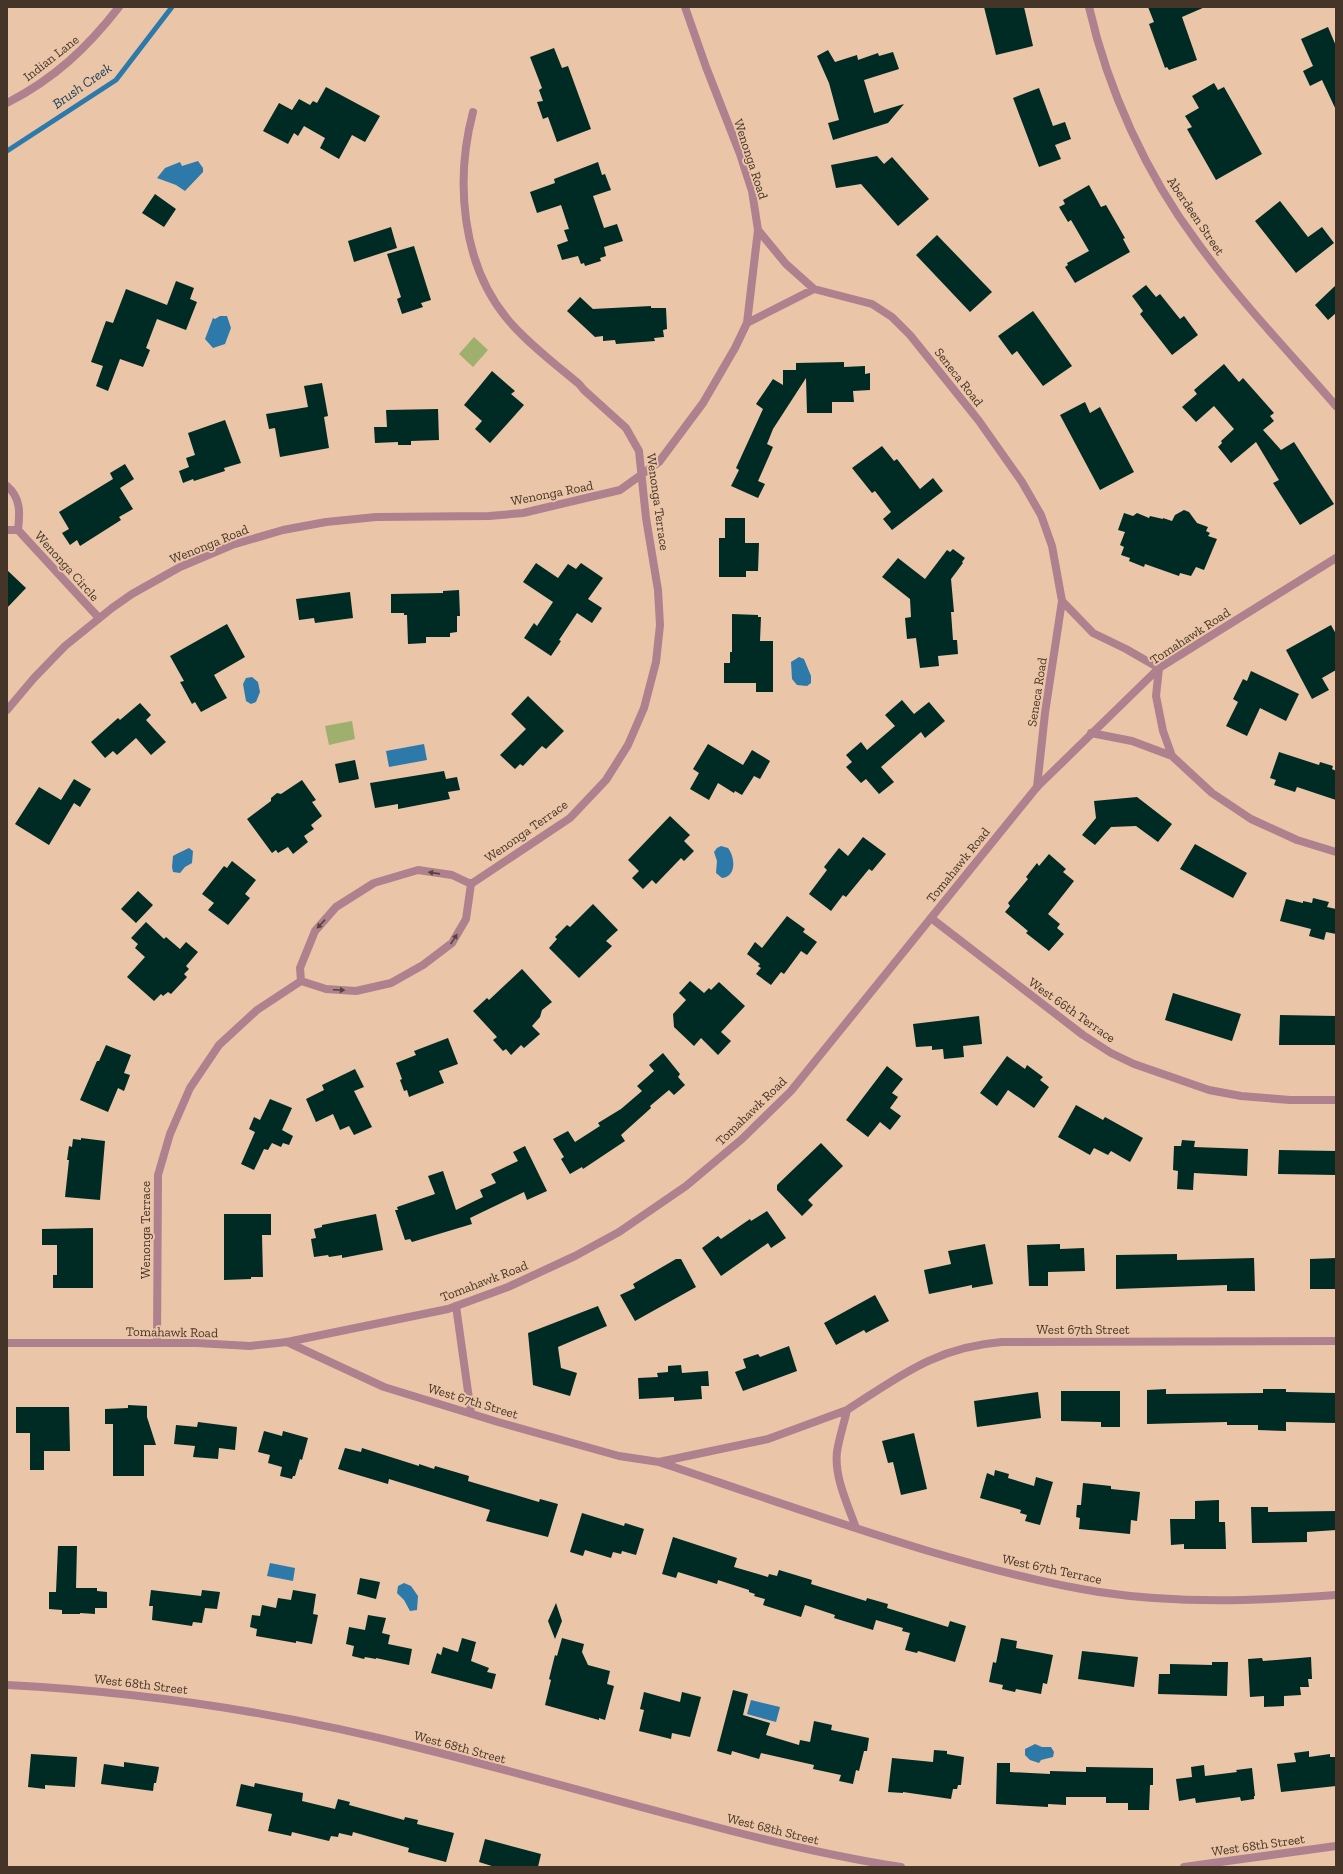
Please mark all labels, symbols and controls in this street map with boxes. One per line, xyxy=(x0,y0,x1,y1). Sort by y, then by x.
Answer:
street label: Indian Lane xyxy=(20,32,82,84)
water label: Brush Creek xyxy=(49,59,115,113)
street label: Wenonga Road xyxy=(731,117,771,201)
street label: Aberdeen Street xyxy=(1164,174,1228,258)
street label: Seneca Road xyxy=(932,345,986,409)
street label: Wenonga Terrace xyxy=(644,452,672,552)
street label: Wenonga Road xyxy=(510,478,594,508)
street label: Wenonga Road xyxy=(167,521,251,567)
street label: Wenonga Circle xyxy=(32,528,102,604)
street label: Tomahawk Road xyxy=(1147,605,1233,667)
street label: Seneca Road xyxy=(1024,656,1050,728)
street label: Wenonga Terrace xyxy=(482,797,570,865)
street label: Tomahawk Road xyxy=(923,824,993,906)
one-way arrow xyxy=(428,869,441,876)
one-way arrow xyxy=(316,919,326,929)
one-way arrow xyxy=(450,934,458,944)
street label: West 66th Terrace xyxy=(1026,975,1118,1045)
one-way arrow xyxy=(333,987,346,993)
street label: Tomahawk Road xyxy=(713,1074,789,1148)
street label: Wenonga Terrace xyxy=(138,1181,153,1279)
street label: Tomahawk Road xyxy=(438,1257,530,1305)
street label: West 67th Street xyxy=(1036,1322,1130,1337)
street label: Tomahawk Road xyxy=(126,1324,218,1340)
street label: West 67th Street xyxy=(426,1380,520,1422)
street label: West 67th Terrace xyxy=(1001,1551,1103,1587)
street label: West 68th Street xyxy=(93,1671,189,1697)
street label: West 68th Street xyxy=(413,1728,508,1766)
street label: West 68th Street xyxy=(725,1810,821,1848)
street label: West 68th Street xyxy=(1210,1831,1306,1859)

